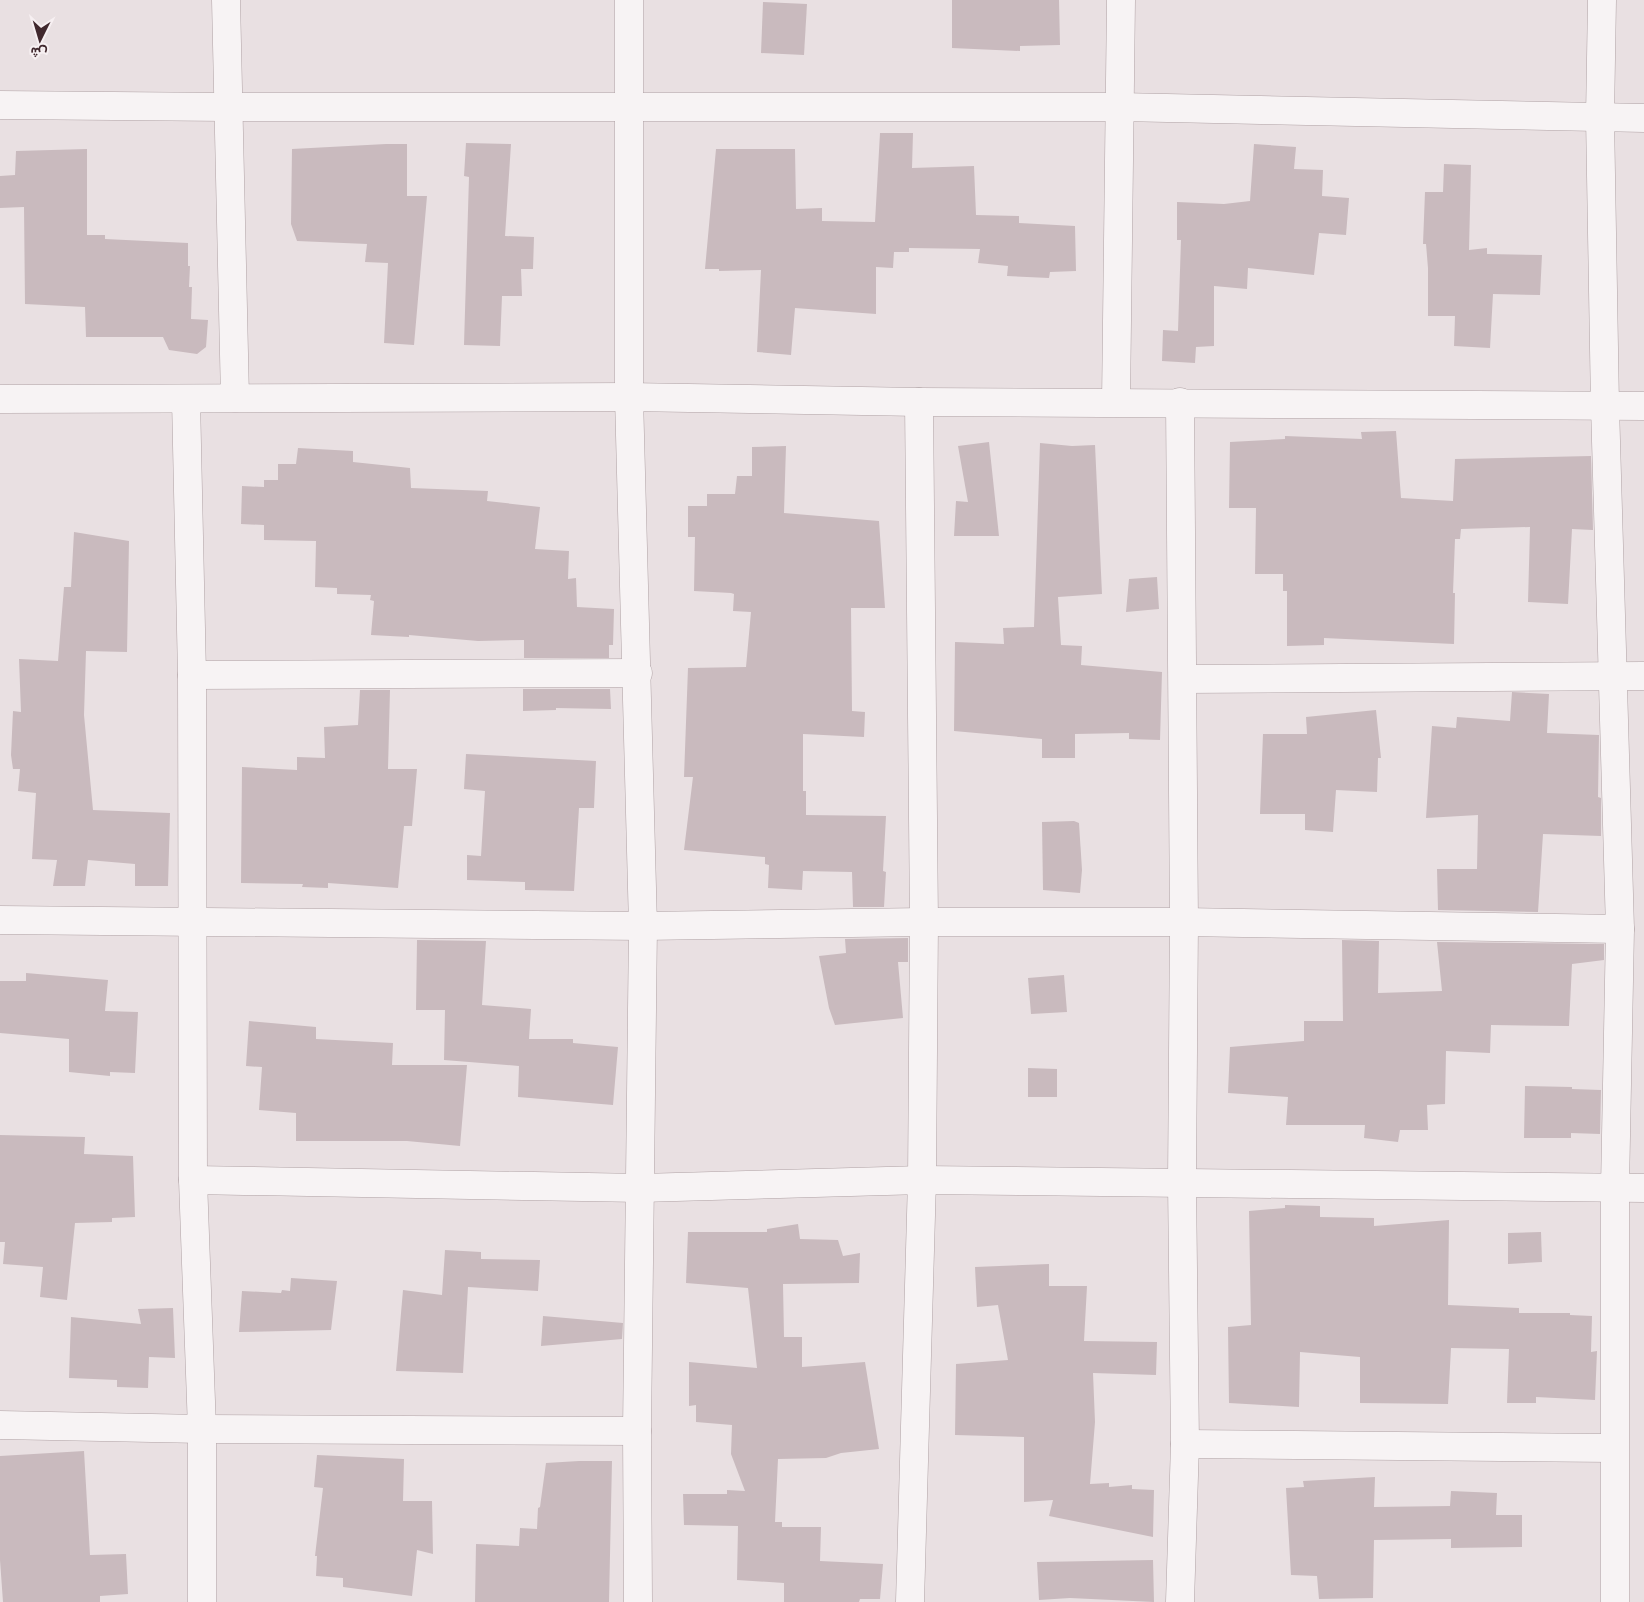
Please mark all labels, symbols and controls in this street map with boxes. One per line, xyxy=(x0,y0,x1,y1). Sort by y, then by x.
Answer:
north arrow xyxy=(15,15,65,65)
text: ش xyxy=(30,43,48,63)

